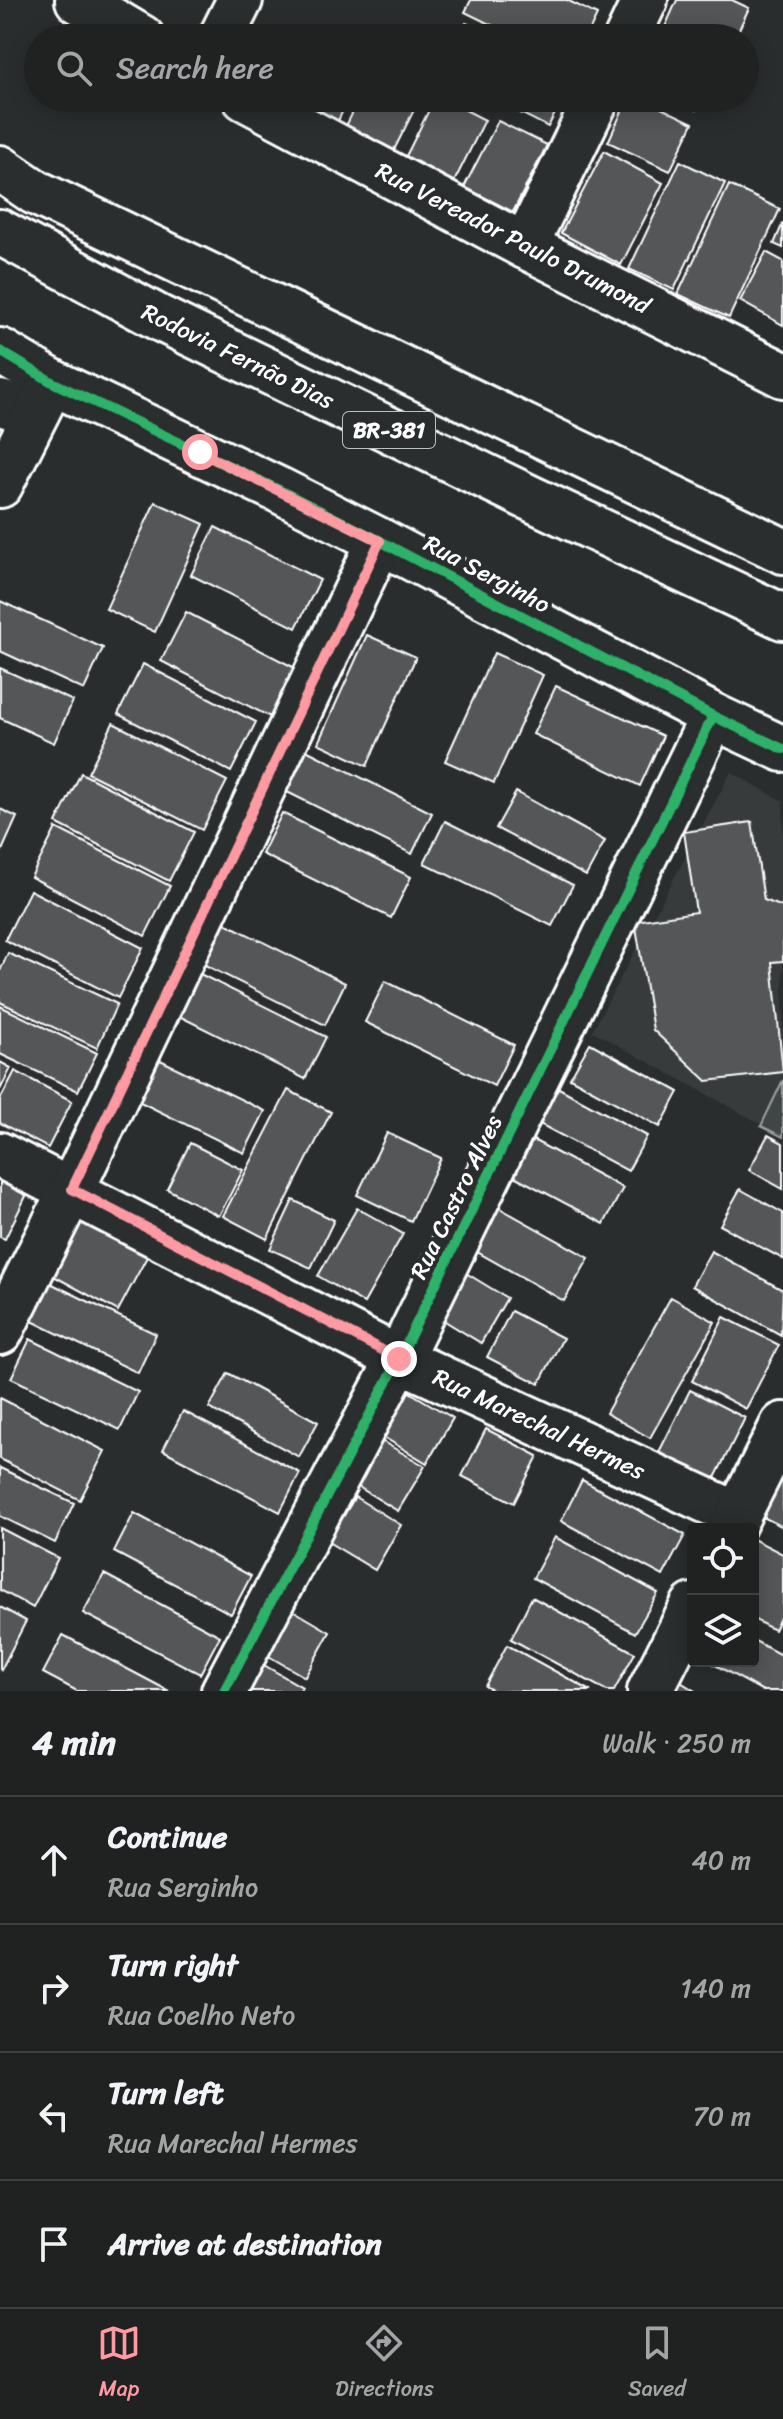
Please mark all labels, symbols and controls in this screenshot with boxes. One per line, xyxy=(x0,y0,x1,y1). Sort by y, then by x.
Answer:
search box xyxy=(24,24,759,112)
text: Search here xyxy=(116,41,274,95)
icon: search xyxy=(52,46,96,90)
street label: Rua Vereador Paulo Drumond xyxy=(368,150,659,326)
street label: Rodovia Fernão Dias xyxy=(134,291,342,421)
road number: BR-381 xyxy=(343,412,435,448)
route start xyxy=(182,434,218,470)
street label: Rua Serginho xyxy=(416,523,558,625)
street label: Rua Castro Alves xyxy=(398,1107,514,1286)
route end xyxy=(381,1341,417,1377)
street label: Rua Marechal Hermes xyxy=(426,1356,653,1492)
map controls xyxy=(687,1523,759,1667)
button: locate xyxy=(687,1523,759,1595)
button: layers xyxy=(687,1595,759,1667)
text: 4 min xyxy=(32,1713,116,1773)
text: Walk · 250 m xyxy=(602,1720,751,1766)
text: Continue xyxy=(108,1810,227,1864)
text: 40 m xyxy=(692,1837,751,1883)
icon: ahead xyxy=(32,1838,76,1882)
text: Rua Serginho xyxy=(108,1864,258,1910)
text: Turn right xyxy=(108,1938,238,1992)
text: 140 m xyxy=(680,1965,751,2011)
icon: right xyxy=(32,1966,76,2010)
text: Rua Coelho Neto xyxy=(108,1992,295,2038)
text: Turn left xyxy=(108,2066,224,2120)
text: 70 m xyxy=(693,2093,751,2139)
icon: left xyxy=(32,2094,76,2138)
text: Rua Marechal Hermes xyxy=(108,2120,358,2166)
text: Arrive at destination xyxy=(108,2217,382,2271)
icon: arrive xyxy=(32,2222,76,2266)
tab: Map xyxy=(97,2321,141,2408)
tab: Directions xyxy=(335,2321,434,2408)
tab: Saved xyxy=(628,2321,686,2408)

